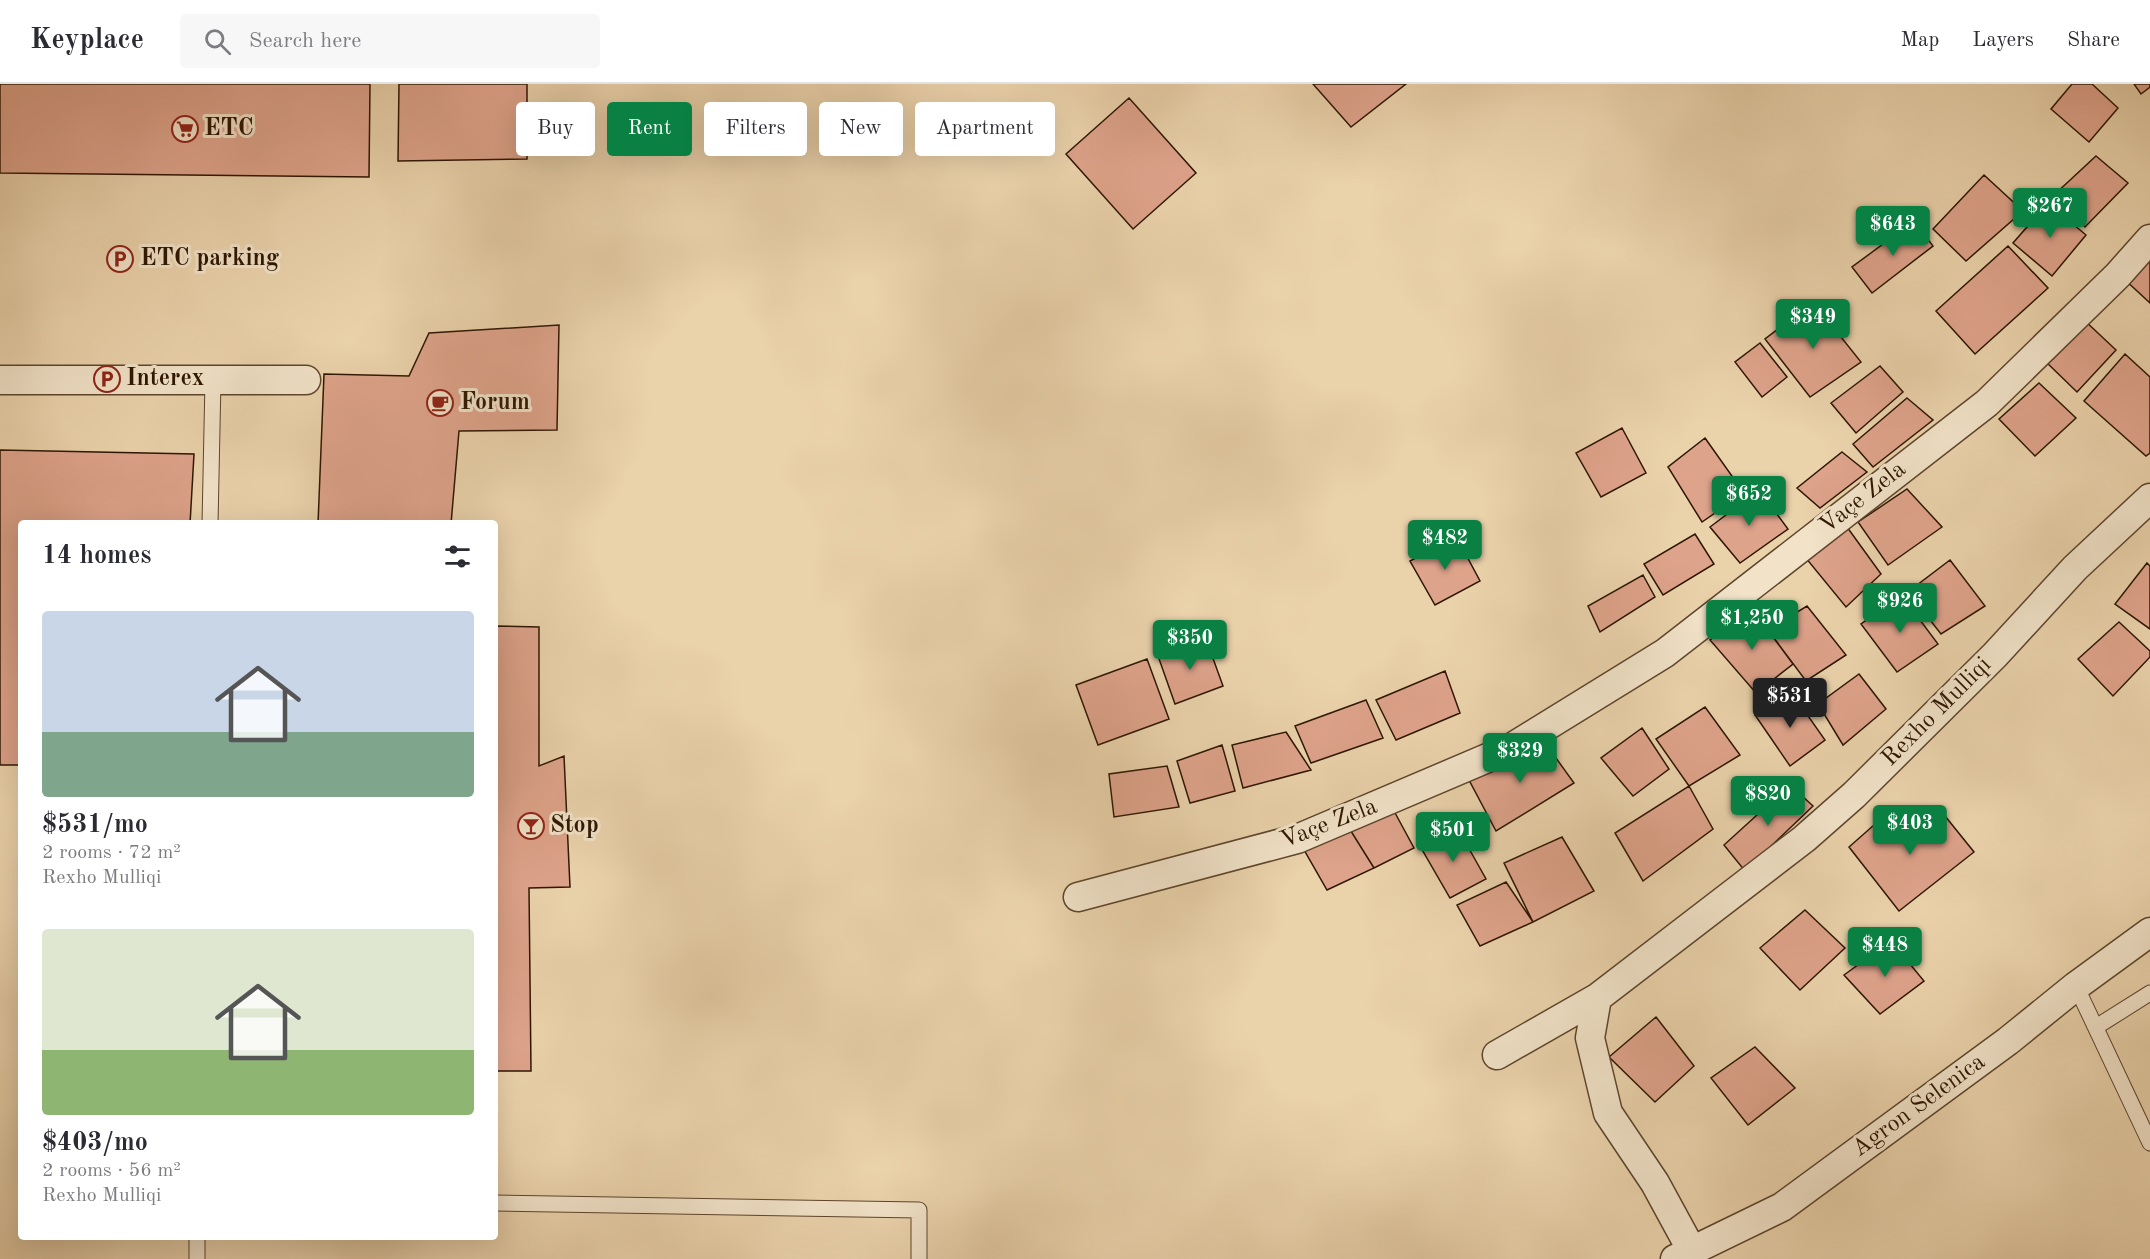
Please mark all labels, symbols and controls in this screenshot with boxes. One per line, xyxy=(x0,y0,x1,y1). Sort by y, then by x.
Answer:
search box xyxy=(180,14,600,68)
icon: search xyxy=(201,25,234,58)
text: Keyplace xyxy=(30,27,144,55)
text: Search here xyxy=(249,30,361,52)
text: Map xyxy=(1900,30,1939,51)
text: Layers xyxy=(1972,30,2034,51)
text: Share xyxy=(2067,30,2120,51)
chip: Buy xyxy=(516,102,595,156)
chip: Rent xyxy=(607,102,692,156)
chip: Filters xyxy=(704,102,807,156)
chip: New xyxy=(819,102,903,156)
chip: Apartment xyxy=(915,102,1055,156)
supermarket icon: ETC xyxy=(170,114,200,144)
place label: ETC xyxy=(204,117,254,141)
pin: $267 xyxy=(2014,188,2086,239)
text: $267 xyxy=(2027,197,2073,217)
pin: $643 xyxy=(1857,206,1929,257)
text: $643 xyxy=(1870,215,1916,235)
parking icon: ETC parking xyxy=(105,244,135,274)
place label: ETC parking xyxy=(140,247,280,271)
pin: $349 xyxy=(1777,299,1849,350)
text: $349 xyxy=(1790,308,1836,328)
parking icon: Interex xyxy=(92,364,122,394)
place label: Interex xyxy=(126,367,204,391)
cafe icon: Forum xyxy=(425,388,455,418)
place label: Forum xyxy=(460,391,530,415)
street label: Vaçe Zela xyxy=(1816,457,1911,539)
pin: $652 xyxy=(1713,476,1785,527)
text: $652 xyxy=(1726,485,1772,505)
pin: $482 xyxy=(1409,520,1481,571)
text: $482 xyxy=(1422,529,1468,549)
icon: filters xyxy=(441,540,474,573)
text: 14 homes xyxy=(42,543,151,569)
pin: $926 xyxy=(1864,583,1936,634)
text: $926 xyxy=(1877,592,1923,612)
pin: $1,250 xyxy=(1703,600,1801,651)
text: $1,250 xyxy=(1720,609,1784,629)
pin: $350 xyxy=(1154,620,1226,671)
text: $350 xyxy=(1167,629,1213,649)
icon: home xyxy=(204,650,312,758)
street label: Rexho Mulliqi xyxy=(1878,653,1996,771)
pin: $531 xyxy=(1754,678,1826,729)
text: $531 xyxy=(1767,687,1813,707)
pin: $329 xyxy=(1484,733,1556,784)
text: $329 xyxy=(1497,742,1543,762)
pin: $820 xyxy=(1732,776,1804,827)
text: $820 xyxy=(1745,785,1791,805)
street label: Vaçe Zela xyxy=(1277,795,1381,853)
pin: $403 xyxy=(1874,805,1946,856)
bar icon: Stop xyxy=(516,811,546,841)
text: $531/mo xyxy=(42,812,148,838)
pin: $501 xyxy=(1417,812,1489,863)
place label: Stop xyxy=(550,814,599,838)
text: $403 xyxy=(1887,814,1933,834)
text: $501 xyxy=(1430,821,1476,841)
text: 2 rooms · 72 m² xyxy=(42,843,181,863)
text: Rexho Mulliqi xyxy=(42,868,161,888)
pin: $448 xyxy=(1849,927,1921,978)
text: $448 xyxy=(1862,936,1908,956)
icon: home xyxy=(204,968,312,1076)
street label: Agron Selenica xyxy=(1848,1050,1990,1162)
text: $403/mo xyxy=(42,1130,148,1156)
text: 2 rooms · 56 m² xyxy=(42,1161,181,1181)
text: Rexho Mulliqi xyxy=(42,1186,161,1206)

